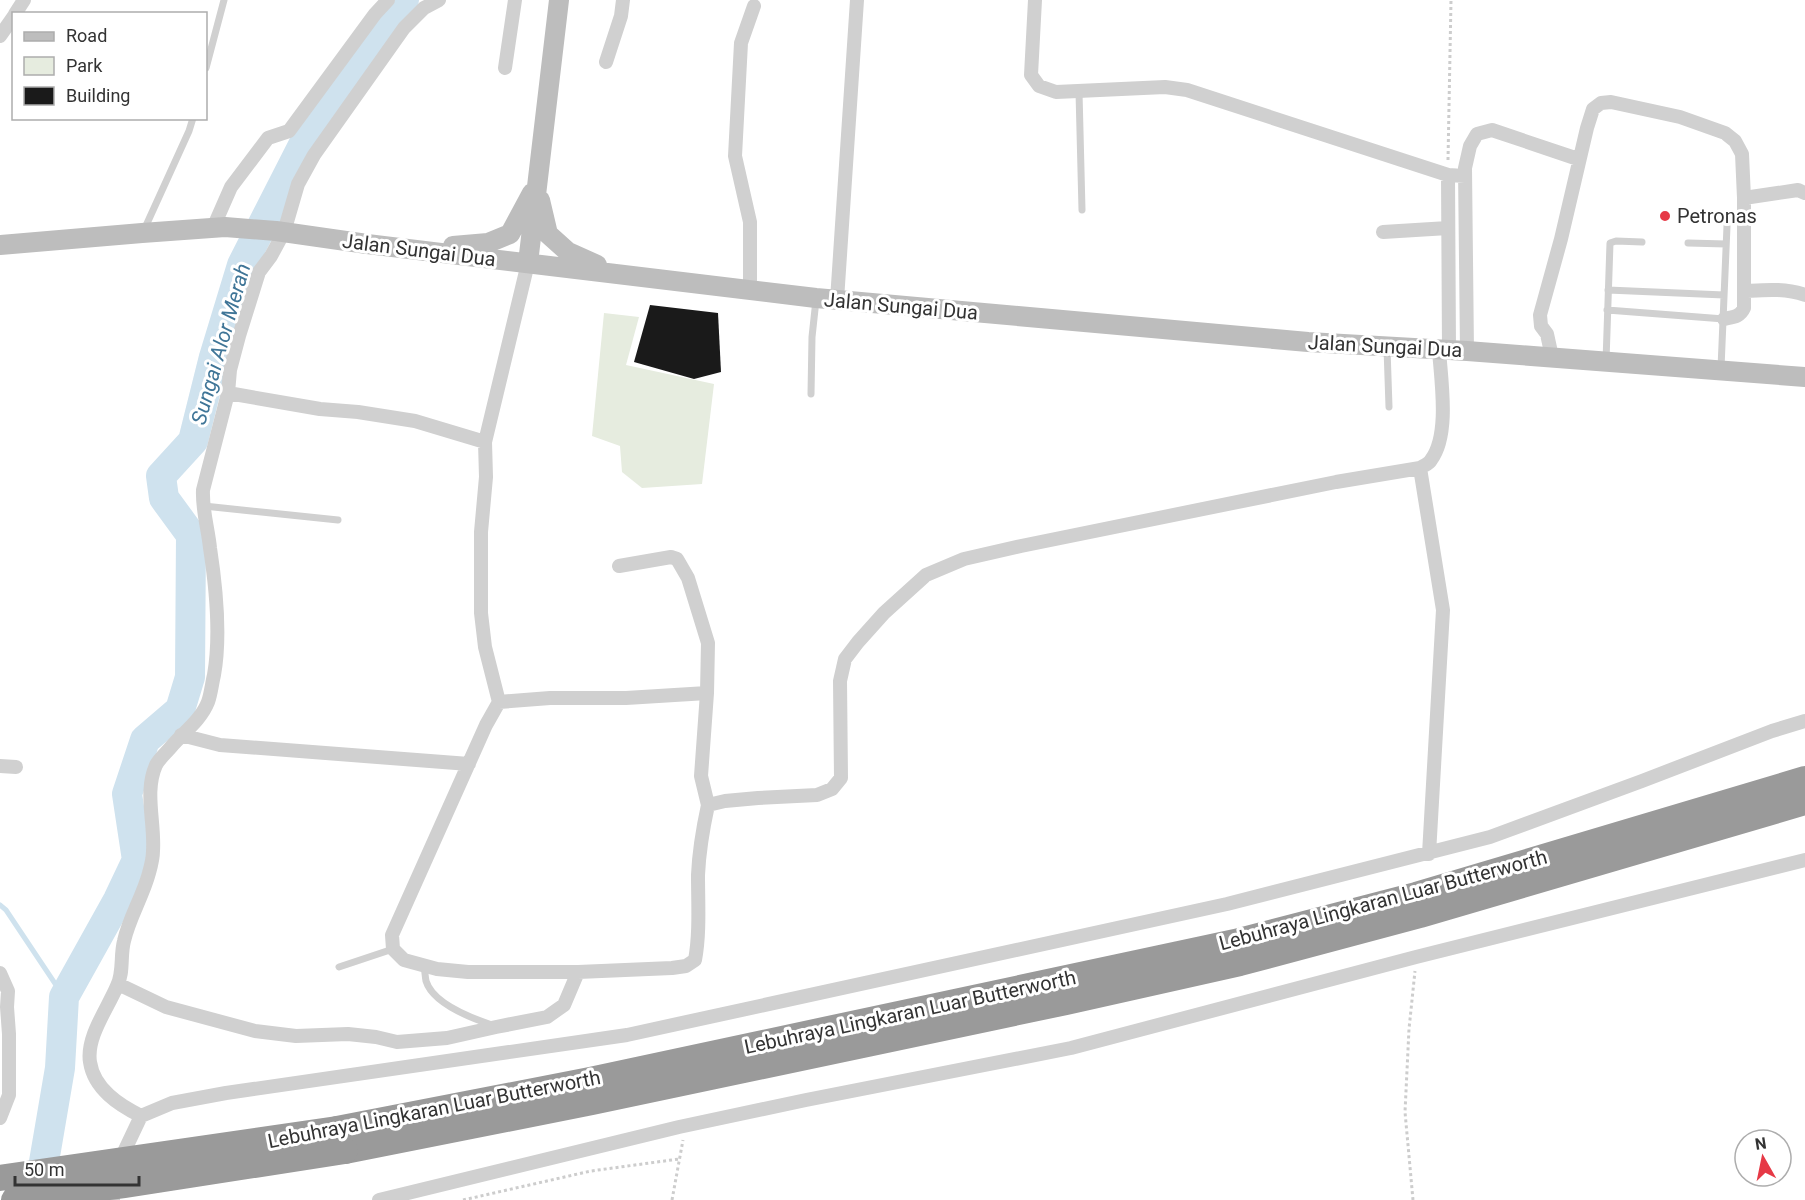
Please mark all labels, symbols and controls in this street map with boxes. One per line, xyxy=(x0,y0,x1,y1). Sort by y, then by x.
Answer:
legend xyxy=(12,12,207,120)
text: Road xyxy=(66,25,107,46)
text: Park xyxy=(66,55,103,76)
text: Building xyxy=(66,85,130,106)
place label: Petronas xyxy=(1677,204,1757,228)
marker: Petronas xyxy=(1658,209,1672,223)
street label: Jalan Sungai Dua xyxy=(341,229,497,271)
water label: Sungai Alor Merah xyxy=(187,261,255,427)
street label: Jalan Sungai Dua xyxy=(823,287,979,325)
street label: Jalan Sungai Dua xyxy=(1307,330,1463,362)
street label: Lebuhraya Lingkaran Luar Butterworth xyxy=(1216,845,1550,955)
street label: Lebuhraya Lingkaran Luar Butterworth xyxy=(742,965,1078,1059)
street label: Lebuhraya Lingkaran Luar Butterworth xyxy=(266,1065,602,1153)
north arrow xyxy=(1733,1128,1793,1188)
text: N xyxy=(1754,1133,1768,1154)
scale bar xyxy=(15,1149,140,1187)
text: 50 m xyxy=(24,1159,64,1180)

